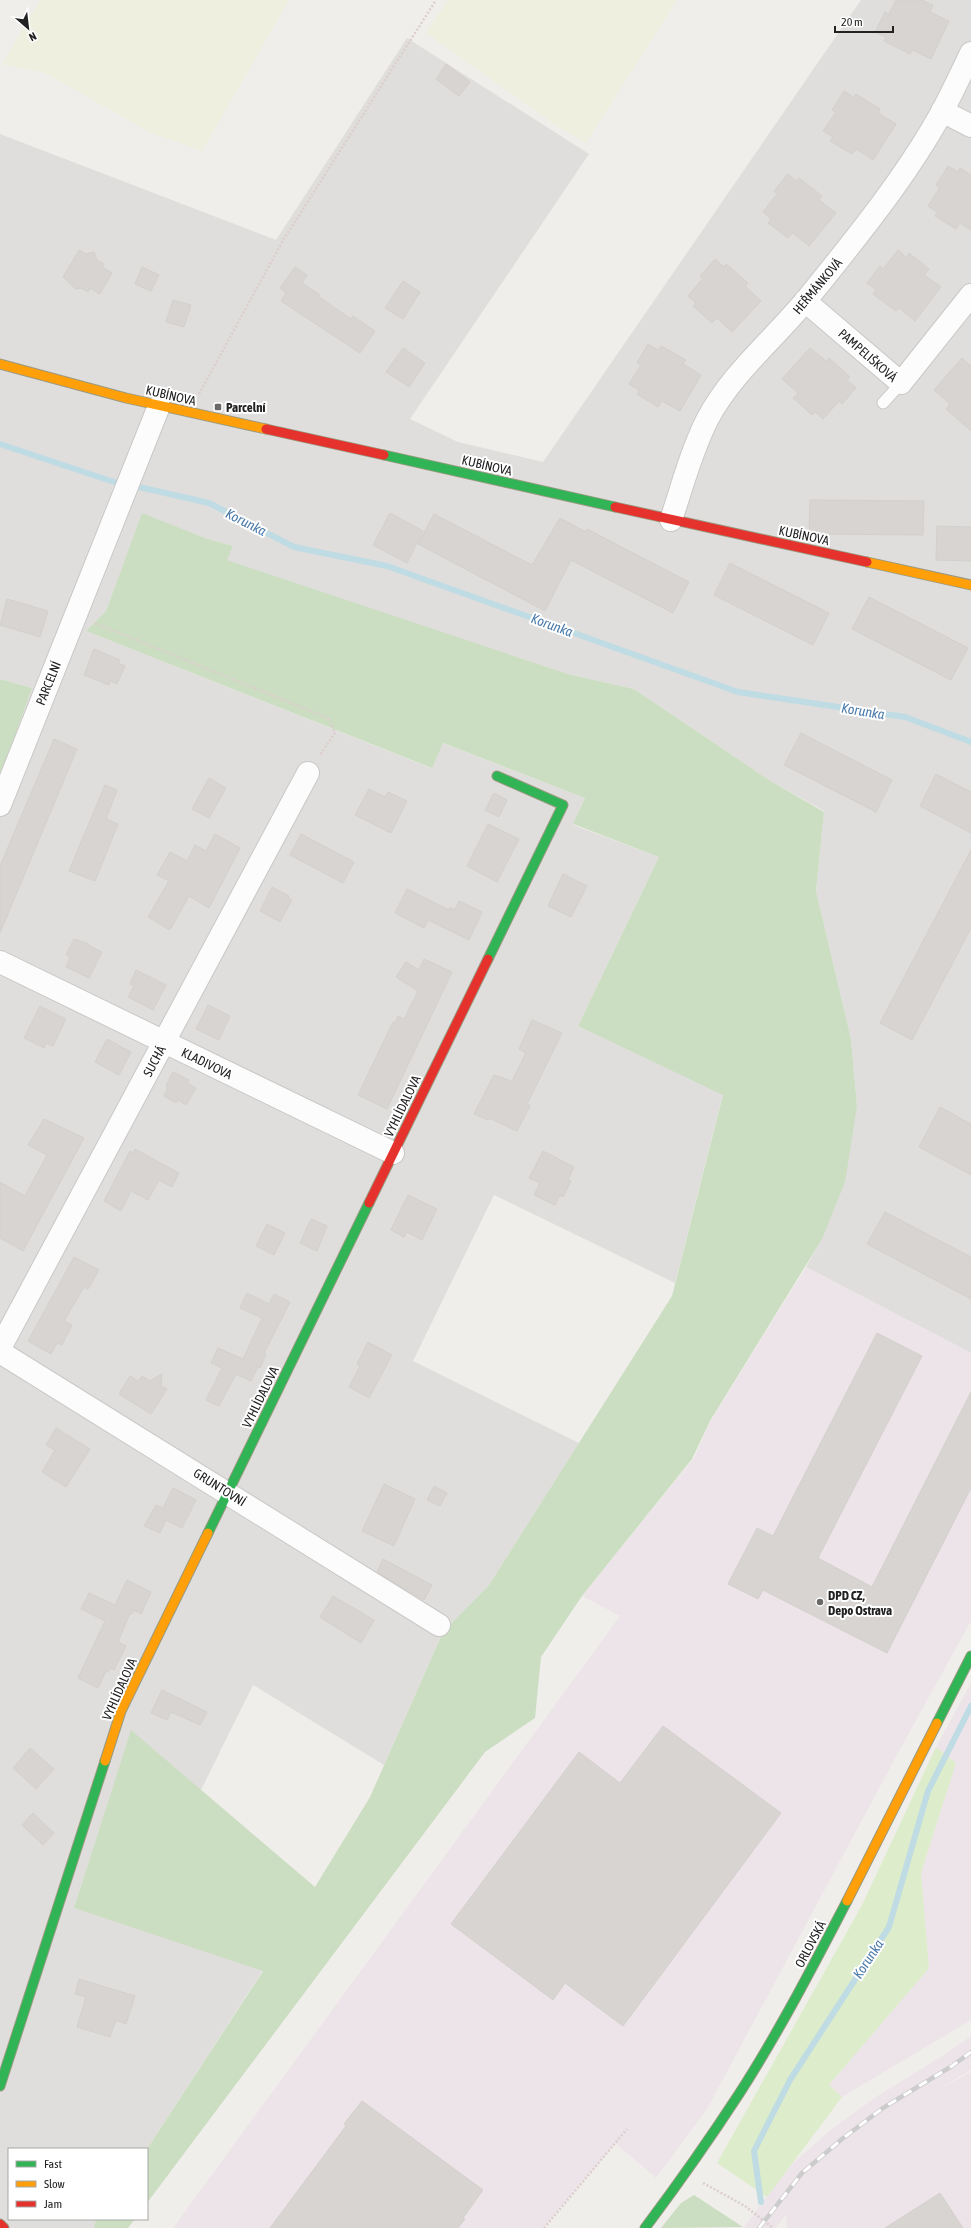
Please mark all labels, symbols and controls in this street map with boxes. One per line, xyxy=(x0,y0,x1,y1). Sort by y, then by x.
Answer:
north arrow xyxy=(8,8,48,48)
scale bar xyxy=(835,8,893,34)
text: 20 m xyxy=(841,15,863,29)
text: N xyxy=(27,30,38,44)
street label: HEŘMÁNKOVÁ xyxy=(790,255,845,317)
street label: PAMPELIŠKOVÁ xyxy=(835,326,900,385)
street label: KUBÍNOVA xyxy=(144,382,198,409)
place label: Parcelní xyxy=(226,400,265,415)
marker: Parcelní xyxy=(213,402,223,412)
street label: KUBÍNOVA xyxy=(460,452,514,479)
water label: Korunka xyxy=(223,505,269,539)
street label: KUBÍNOVA xyxy=(777,523,831,548)
water label: Korunka xyxy=(529,610,576,640)
street label: PARCELNÍ xyxy=(33,659,64,707)
water label: Korunka xyxy=(840,700,886,722)
street label: SUCHÁ xyxy=(140,1043,169,1079)
street label: KLADIVOVA xyxy=(179,1045,235,1082)
street label: VYHLÍDALOVA xyxy=(381,1073,424,1139)
street label: VYHLÍDALOVA xyxy=(239,1364,282,1430)
street label: GRUNTOVNÍ xyxy=(191,1465,249,1509)
place label: DPD CZ, Depo Ostrava xyxy=(828,1588,892,1618)
marker: DPD CZ, Depo Ostrava xyxy=(815,1597,825,1607)
street label: VYHLÍDALOVA xyxy=(99,1655,140,1723)
street label: ORLOVSKÁ xyxy=(792,1918,829,1970)
water label: Korunka xyxy=(850,1936,887,1981)
legend xyxy=(8,2148,148,2220)
text: Fast xyxy=(44,2157,62,2171)
text: Slow xyxy=(44,2177,65,2191)
text: Jam xyxy=(44,2197,62,2211)

